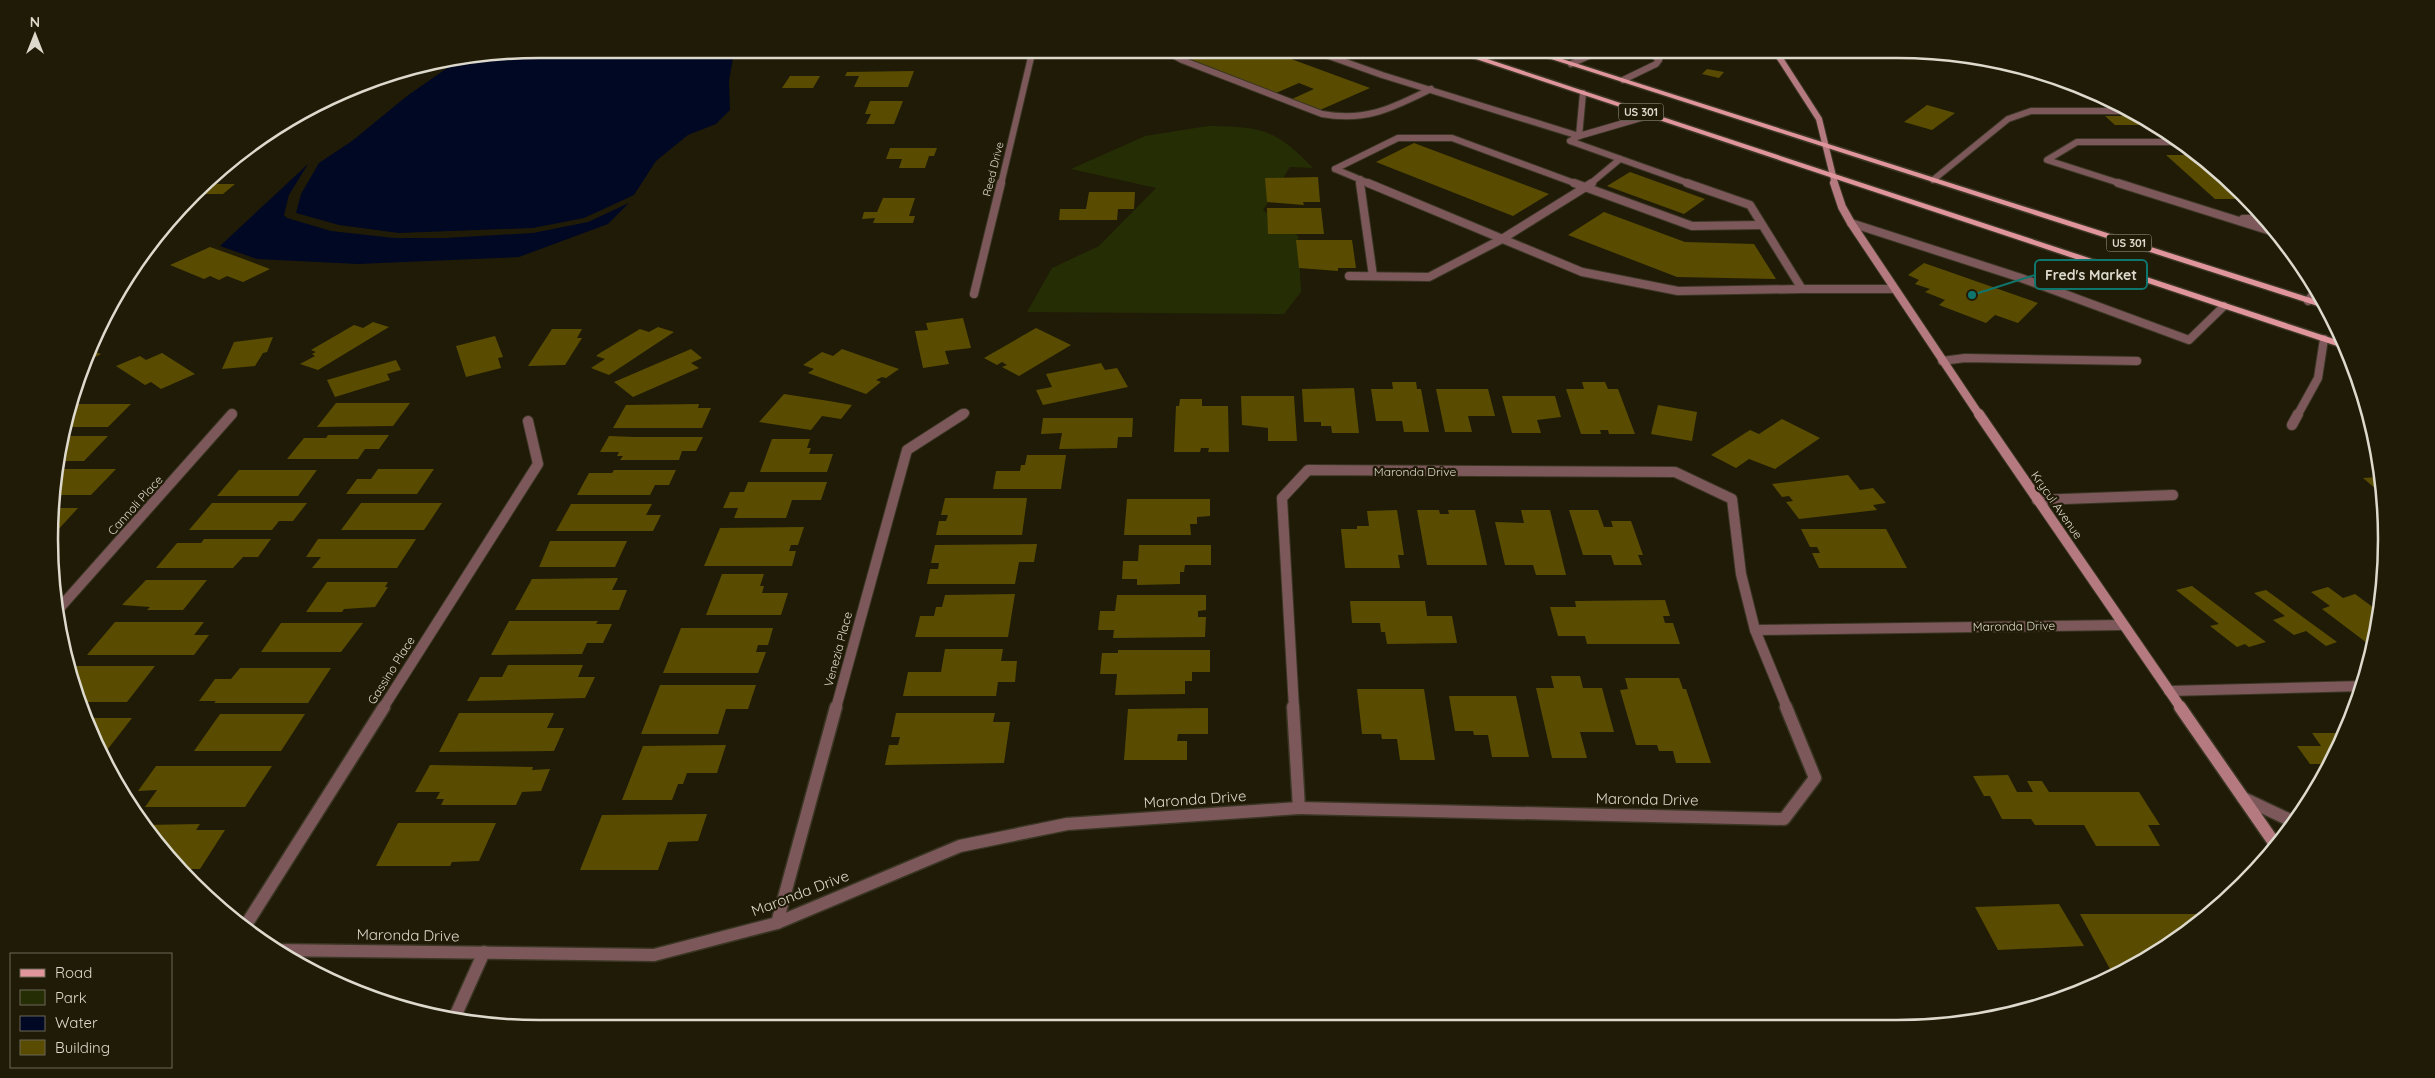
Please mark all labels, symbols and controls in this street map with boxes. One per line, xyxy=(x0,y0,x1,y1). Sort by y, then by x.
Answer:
north arrow xyxy=(10,10,60,60)
text: N xyxy=(30,13,40,31)
road number: US 301 xyxy=(1618,104,1664,120)
street label: Reed Drive xyxy=(979,140,1007,198)
road number: US 301 xyxy=(2106,234,2152,252)
callout: Fred's Market xyxy=(2035,260,2147,289)
text: Fred's Market xyxy=(2045,266,2137,284)
street label: Maronda Drive xyxy=(1374,464,1456,479)
street label: Krycul Avenue xyxy=(2028,468,2086,542)
street label: Cannoli Place xyxy=(104,472,166,538)
street label: Venezia Place xyxy=(821,610,855,688)
street label: Maronda Drive xyxy=(1973,618,2056,634)
street label: Gassino Place xyxy=(364,633,418,707)
street label: Maronda Drive xyxy=(1143,786,1247,812)
street label: Maronda Drive xyxy=(1595,789,1699,809)
street label: Maronda Drive xyxy=(748,866,852,920)
street label: Maronda Drive xyxy=(356,925,460,945)
legend xyxy=(10,953,172,1068)
text: Road xyxy=(55,963,92,982)
text: Park xyxy=(55,988,87,1007)
text: Water xyxy=(55,1013,98,1032)
text: Building xyxy=(55,1038,110,1057)

